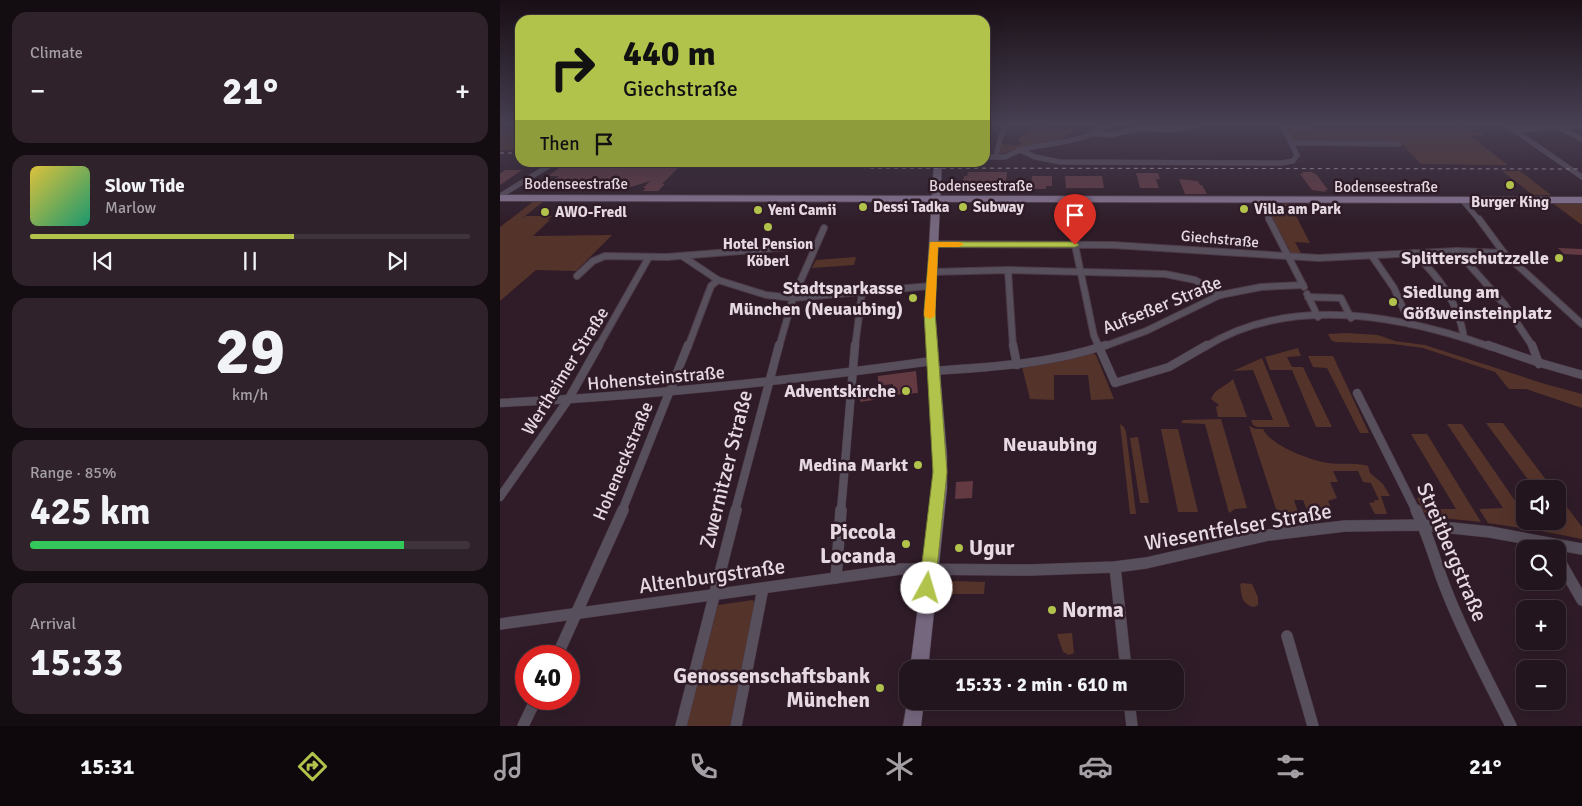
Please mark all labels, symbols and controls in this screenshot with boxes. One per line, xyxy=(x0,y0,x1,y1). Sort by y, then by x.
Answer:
text: 440 m xyxy=(623,32,716,75)
icon: right xyxy=(540,35,605,100)
text: Climate xyxy=(30,43,83,63)
text: 21° xyxy=(222,68,278,115)
text: − xyxy=(30,74,45,108)
text: + xyxy=(455,74,470,108)
text: Giechstraße xyxy=(623,75,738,102)
icon: arrive xyxy=(590,130,618,158)
text: Then xyxy=(540,132,580,156)
text: Slow Tide xyxy=(105,174,185,198)
street label: Bodenseestraße xyxy=(524,175,628,193)
street label: Bodenseestraße xyxy=(929,177,1033,195)
street label: Bodenseestraße xyxy=(1334,178,1438,196)
marker: Burger King xyxy=(1504,179,1516,191)
place label: Burger King xyxy=(1471,193,1549,211)
pin xyxy=(1054,194,1096,245)
text: Marlow xyxy=(105,198,156,218)
place label: Dessi Tadka xyxy=(873,198,950,216)
place label: Subway xyxy=(973,198,1024,216)
place label: Villa am Park xyxy=(1254,200,1341,218)
place label: Yeni Camii xyxy=(767,201,836,219)
marker: Dessi Tadka xyxy=(857,201,869,213)
marker: Subway xyxy=(957,201,969,213)
icon: arrive xyxy=(1061,201,1089,229)
place label: AWO-Fredl xyxy=(555,203,627,221)
marker: Villa am Park xyxy=(1238,203,1250,215)
marker: Yeni Camii xyxy=(752,204,764,216)
marker: AWO-Fredl xyxy=(539,206,551,218)
marker: Hotel Pension Köberl xyxy=(762,221,774,233)
street label: Giechstraße xyxy=(1180,227,1260,251)
place label: Hotel Pension Köberl xyxy=(723,235,813,270)
icon: previous xyxy=(89,247,117,275)
icon: pause xyxy=(236,247,264,275)
icon: next xyxy=(383,247,411,275)
place label: Splitterschutzzelle xyxy=(1401,247,1549,269)
marker: Splitterschutzzelle xyxy=(1553,252,1565,264)
street label: Aufseßer Straße xyxy=(1099,271,1225,339)
place label: Stadtsparkasse München (Neuaubing) xyxy=(729,277,903,320)
place label: Siedlung am Gößweinsteinplatz xyxy=(1403,281,1552,324)
marker: Stadtsparkasse München (Neuaubing) xyxy=(907,292,919,304)
marker: Siedlung am Gößweinsteinplatz xyxy=(1387,296,1399,308)
street label: Wertheimer Straße xyxy=(517,303,613,439)
text: 29 xyxy=(215,312,285,392)
street label: Hohensteinstraße xyxy=(586,361,726,395)
place label: Adventskirche xyxy=(784,380,896,402)
text: km/h xyxy=(232,385,268,405)
marker: Adventskirche xyxy=(900,385,912,397)
street label: Zwernitzer Straße xyxy=(694,387,758,551)
street label: Hoheneckstraße xyxy=(588,398,658,524)
district label: Neuaubing xyxy=(1003,432,1097,457)
place label: Medina Markt xyxy=(798,454,908,476)
marker: Medina Markt xyxy=(912,459,924,471)
text: Range · 85% xyxy=(30,463,116,483)
street label: Streitbergstraße xyxy=(1411,479,1493,625)
map controls xyxy=(1516,480,1566,710)
button: sound xyxy=(1516,480,1566,530)
text: 425 km xyxy=(30,488,151,535)
street label: Wiesentfelser Straße xyxy=(1142,498,1334,556)
place label: Piccola Locanda xyxy=(820,519,896,569)
place label: Ugur xyxy=(969,535,1015,561)
marker: Piccola Locanda xyxy=(900,538,912,550)
button: search xyxy=(1516,540,1566,590)
marker: Ugur xyxy=(953,542,965,554)
street label: Altenburgstraße xyxy=(637,553,787,599)
position arrow xyxy=(900,561,952,613)
place label: Norma xyxy=(1062,597,1124,623)
button: + xyxy=(1516,600,1566,650)
marker: Norma xyxy=(1046,604,1058,616)
text: Arrival xyxy=(30,614,76,634)
text: 15:33 xyxy=(30,639,123,686)
speed limit sign: 40 xyxy=(515,645,580,710)
button: − xyxy=(1516,660,1566,710)
place label: Genossenschaftsbank München xyxy=(673,663,870,713)
text: 15:33 · 2 min · 610 m xyxy=(955,673,1128,697)
marker: Genossenschaftsbank München xyxy=(874,682,886,694)
icon: directions xyxy=(295,749,330,784)
icon: music xyxy=(491,749,526,784)
icon: phone xyxy=(686,749,721,784)
icon: climate xyxy=(882,749,917,784)
icon: car xyxy=(1078,749,1113,784)
icon: filters xyxy=(1273,749,1308,784)
text: 15:31 xyxy=(80,753,134,780)
text: 21° xyxy=(1469,753,1502,780)

